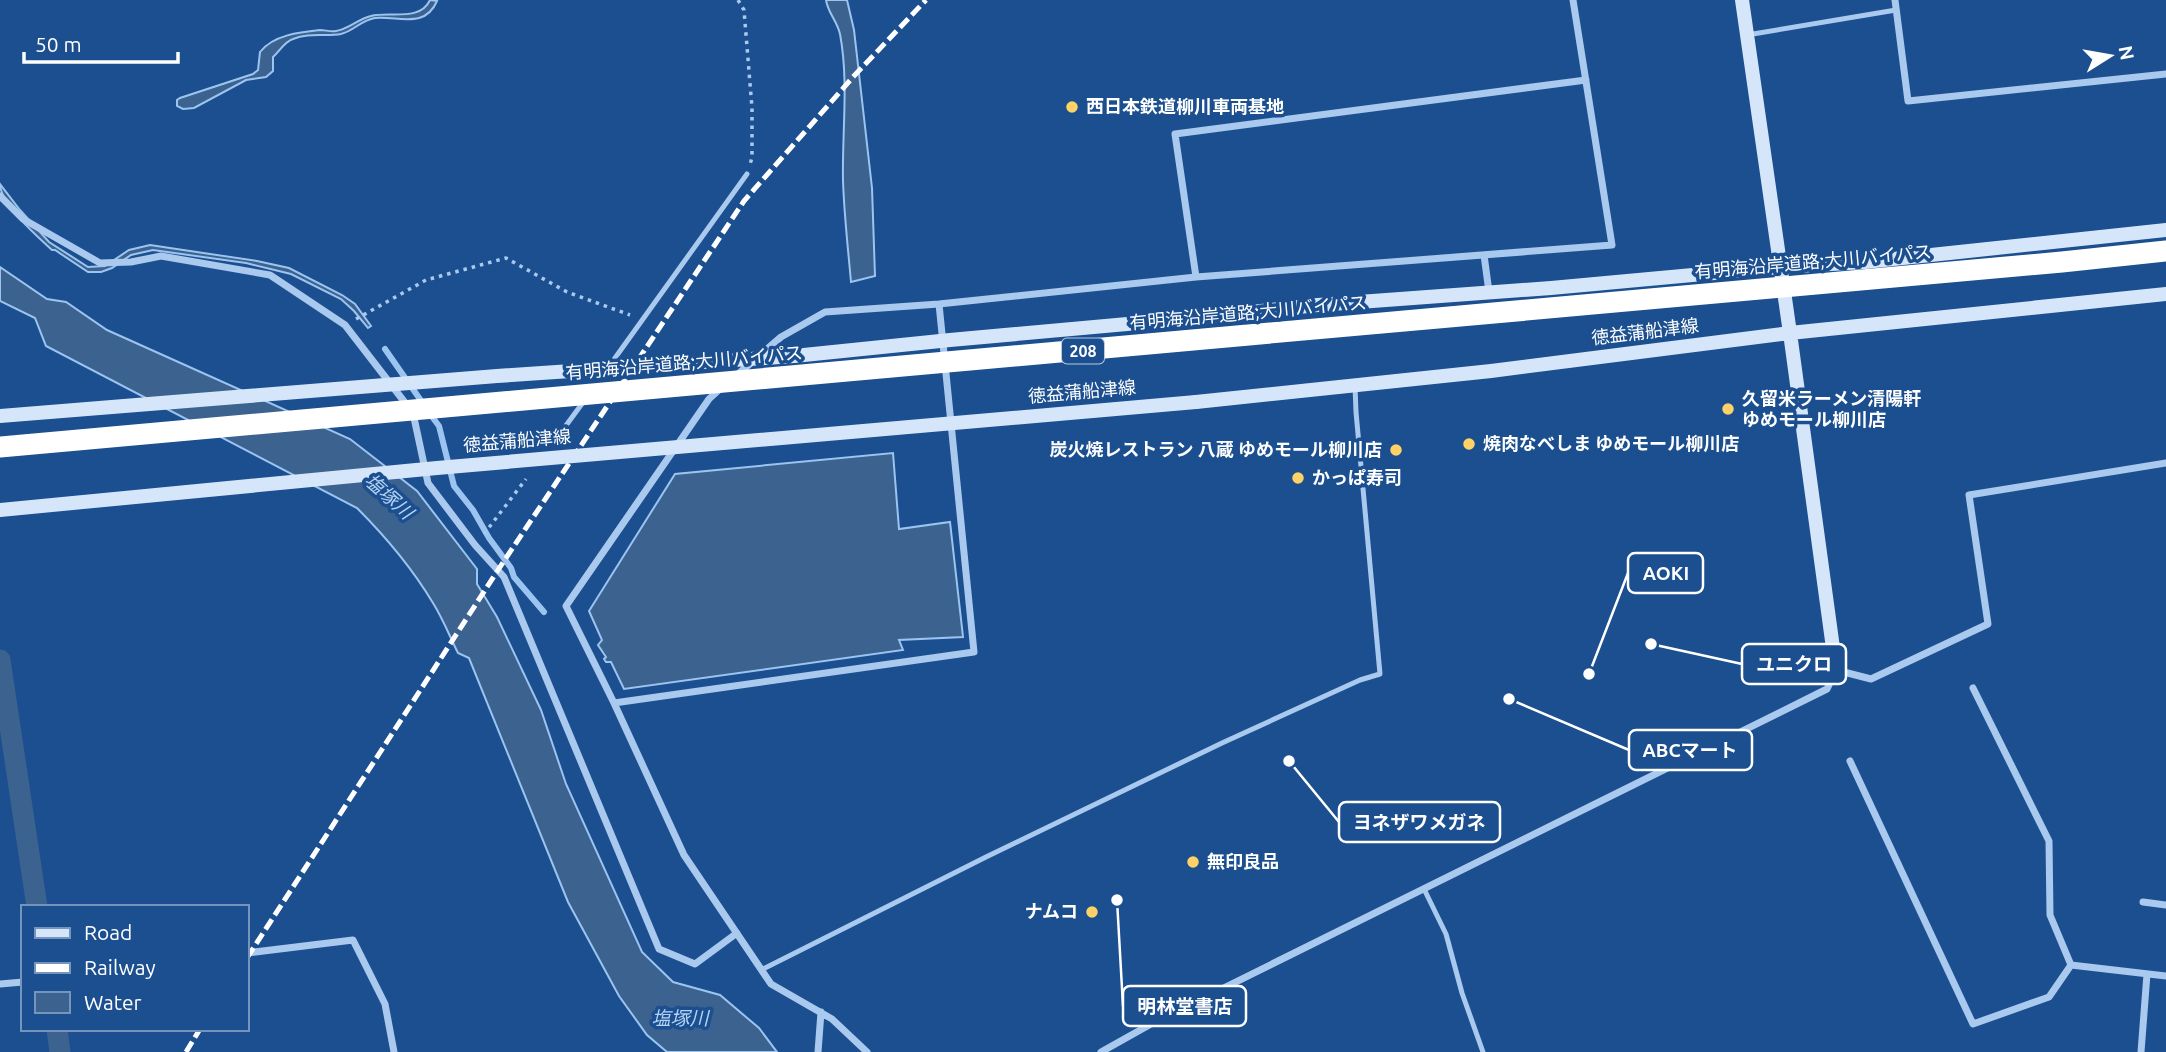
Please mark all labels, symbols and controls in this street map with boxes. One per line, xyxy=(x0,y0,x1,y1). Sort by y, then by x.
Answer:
scale bar xyxy=(24,21,178,65)
north arrow xyxy=(2075,21,2145,91)
text: 50 m xyxy=(35,32,82,56)
text: N xyxy=(2115,44,2139,62)
place label: 西日本鉄道柳川車両基地 xyxy=(1086,96,1284,116)
marker: 西日本鉄道柳川車両基地 xyxy=(1064,99,1080,115)
street label: 有明海沿岸道路;大川バイパス xyxy=(1693,241,1932,281)
street label: 有明海沿岸道路;大川バイパス xyxy=(1128,292,1367,332)
street label: 徳益蒲船津線 xyxy=(1590,315,1700,348)
road number: 208 xyxy=(1062,338,1104,364)
street label: 有明海沿岸道路;大川バイパス xyxy=(564,342,803,382)
street label: 徳益蒲船津線 xyxy=(1027,376,1137,406)
place label: 久留米ラーメン清陽軒 ゆめモール柳川店 xyxy=(1742,388,1921,429)
marker: 久留米ラーメン清陽軒 ゆめモール柳川店 xyxy=(1720,401,1736,417)
street label: 徳益蒲船津線 xyxy=(462,425,572,455)
place label: 焼肉なべしま ゆめモール柳川店 xyxy=(1483,433,1739,453)
marker: 焼肉なべしま ゆめモール柳川店 xyxy=(1461,436,1477,452)
place label: 炭火焼レストラン 八蔵 ゆめモール柳川店 xyxy=(1049,439,1382,459)
marker: 炭火焼レストラン 八蔵 ゆめモール柳川店 xyxy=(1388,442,1404,458)
place label: かっぱ寿司 xyxy=(1312,467,1402,487)
water label: 塩塚川 xyxy=(360,469,419,525)
marker: かっぱ寿司 xyxy=(1290,470,1306,486)
callout: AOKI xyxy=(1628,553,1703,593)
text: AOKI xyxy=(1643,562,1689,584)
callout: ユニクロ xyxy=(1742,644,1846,684)
text: ユニクロ xyxy=(1756,653,1832,675)
callout: ABCマート xyxy=(1629,730,1752,770)
text: ABCマート xyxy=(1642,739,1738,761)
callout: ヨネザワメガネ xyxy=(1339,802,1500,842)
text: ヨネザワメガネ xyxy=(1352,811,1486,833)
place label: 無印良品 xyxy=(1207,851,1279,871)
marker: 無印良品 xyxy=(1185,854,1201,870)
place label: ナムコ xyxy=(1025,901,1078,921)
marker: ナムコ xyxy=(1084,904,1100,920)
legend xyxy=(21,905,248,1031)
text: Road xyxy=(84,920,132,944)
text: Railway xyxy=(84,955,156,979)
callout: 明林堂書店 xyxy=(1123,986,1246,1026)
text: Water xyxy=(84,990,142,1014)
text: 明林堂書店 xyxy=(1137,995,1233,1017)
water label: 塩塚川 xyxy=(651,1007,710,1029)

